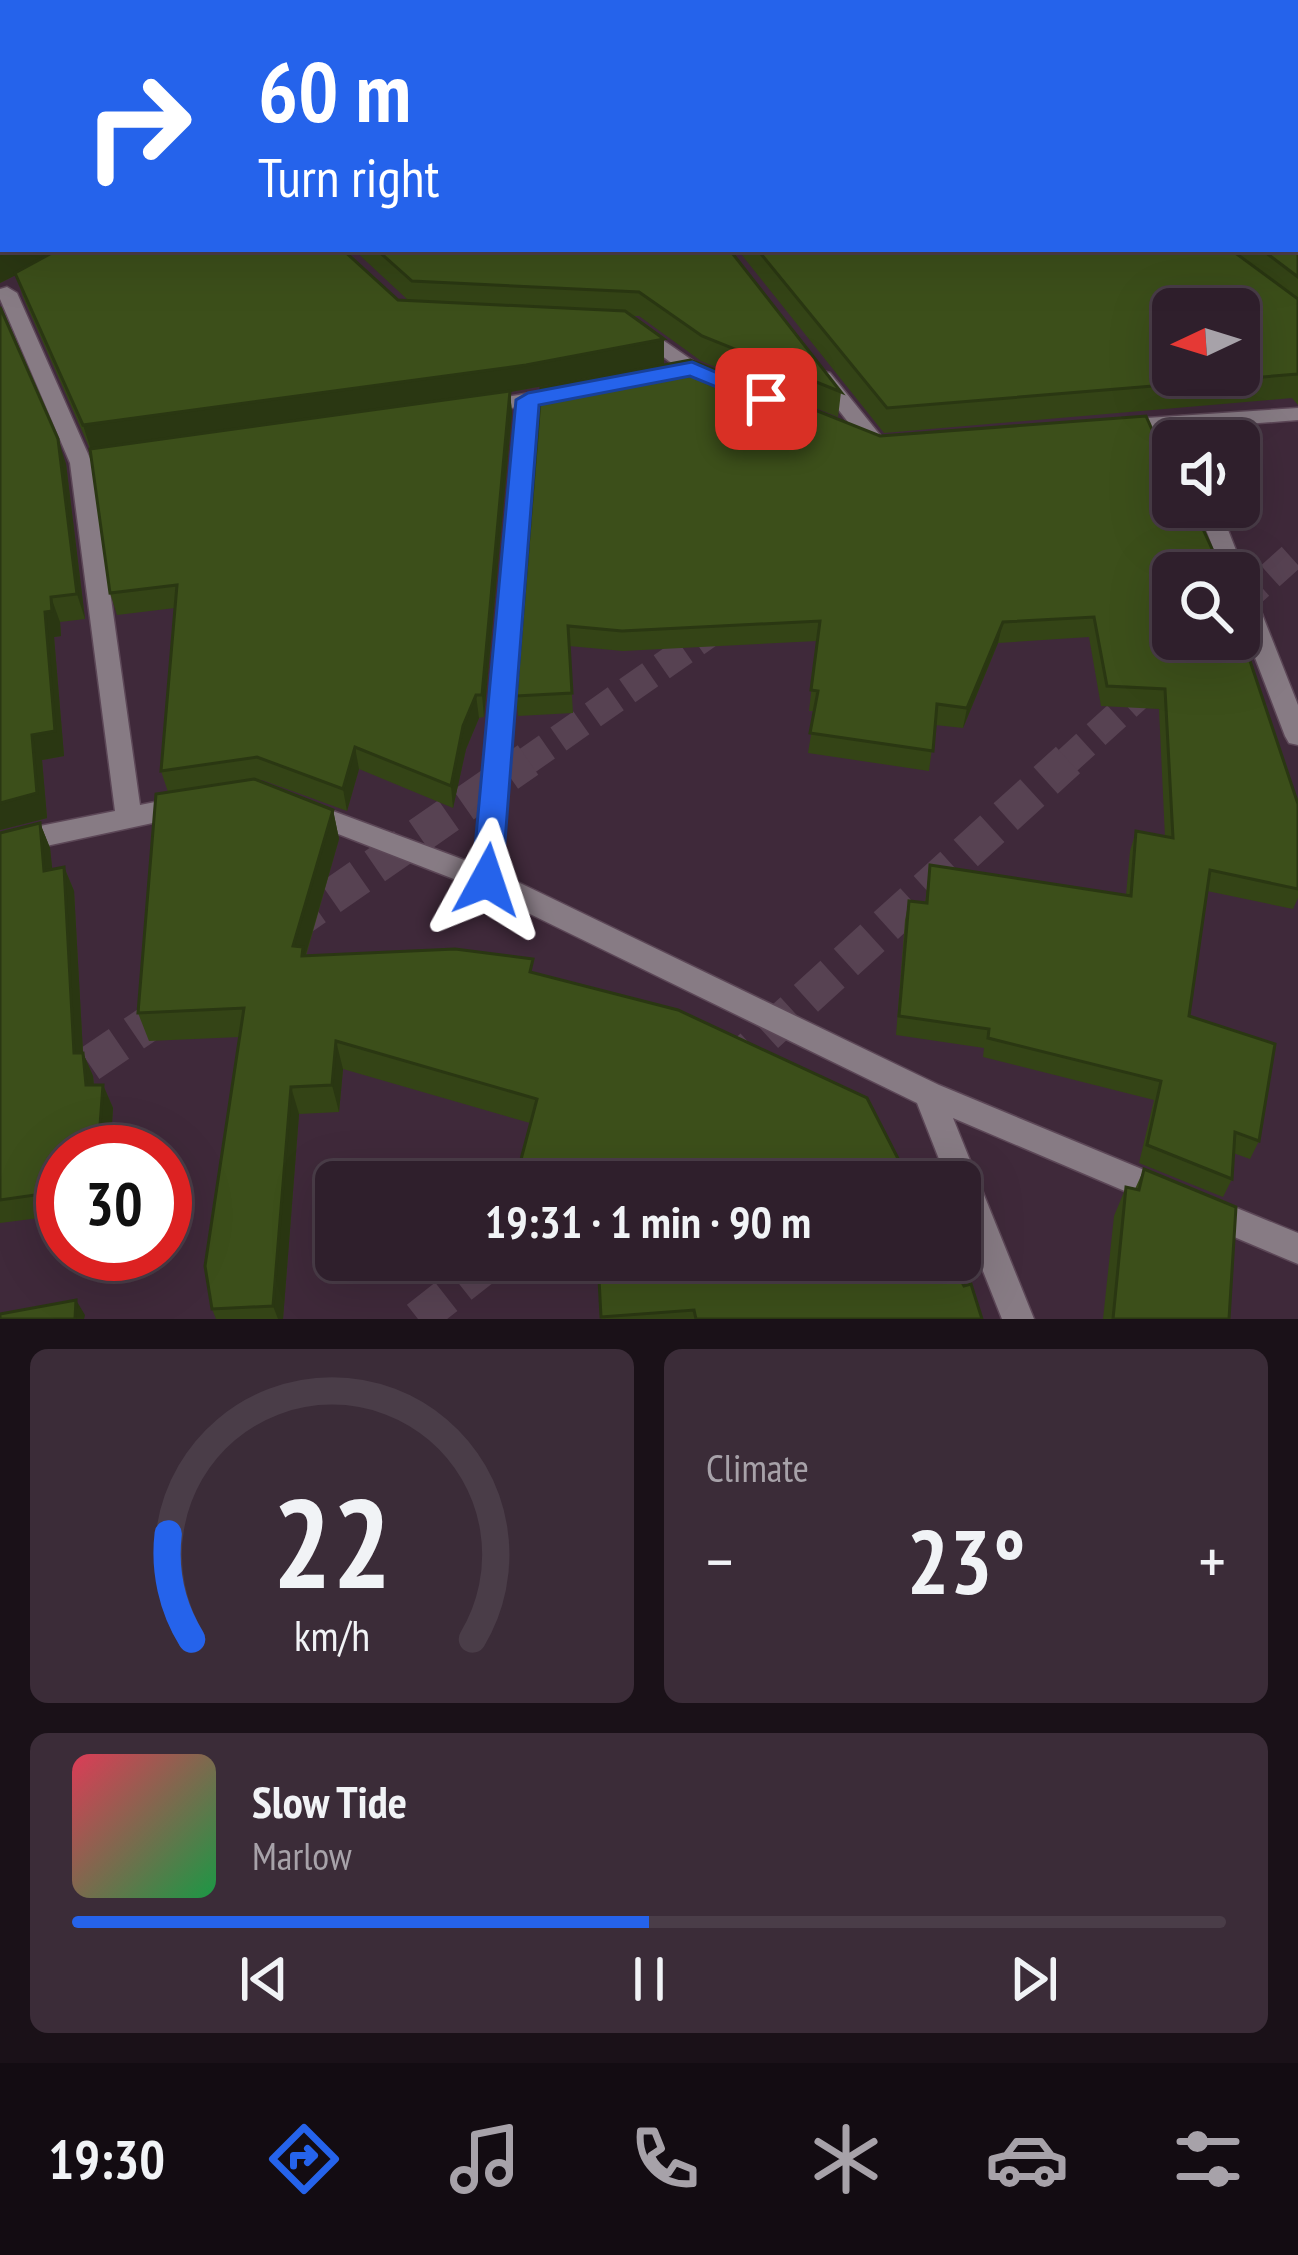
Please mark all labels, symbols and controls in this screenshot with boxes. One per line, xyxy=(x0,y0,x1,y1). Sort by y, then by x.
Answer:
text: 60 m xyxy=(258,36,411,145)
icon: right xyxy=(60,48,216,204)
text: Turn right xyxy=(258,142,439,212)
north arrow xyxy=(1152,288,1260,396)
map controls xyxy=(1152,288,1260,660)
pin xyxy=(715,348,817,450)
icon: arrive xyxy=(733,366,799,432)
button: sound xyxy=(1152,420,1260,528)
button: search xyxy=(1152,552,1260,660)
position arrow xyxy=(424,817,550,943)
speed limit sign: 30 xyxy=(36,1125,192,1281)
text: 19:31 · 1 min · 90 m xyxy=(485,1192,811,1250)
text: Climate xyxy=(706,1442,809,1493)
text: 22 xyxy=(272,1461,392,1622)
text: 23° xyxy=(907,1502,1025,1619)
text: − xyxy=(706,1518,733,1603)
text: + xyxy=(1199,1518,1226,1603)
text: km/h xyxy=(294,1607,370,1663)
text: Slow Tide xyxy=(252,1772,407,1830)
text: Marlow xyxy=(252,1830,352,1881)
icon: previous xyxy=(231,1946,297,2012)
icon: pause xyxy=(616,1946,682,2012)
icon: next xyxy=(1001,1946,1067,2012)
icon: directions xyxy=(262,2117,346,2201)
icon: music xyxy=(443,2117,527,2201)
icon: phone xyxy=(623,2117,707,2201)
icon: climate xyxy=(804,2117,888,2201)
icon: car xyxy=(985,2117,1069,2201)
icon: filters xyxy=(1166,2117,1250,2201)
text: 19:30 xyxy=(48,2124,165,2194)

